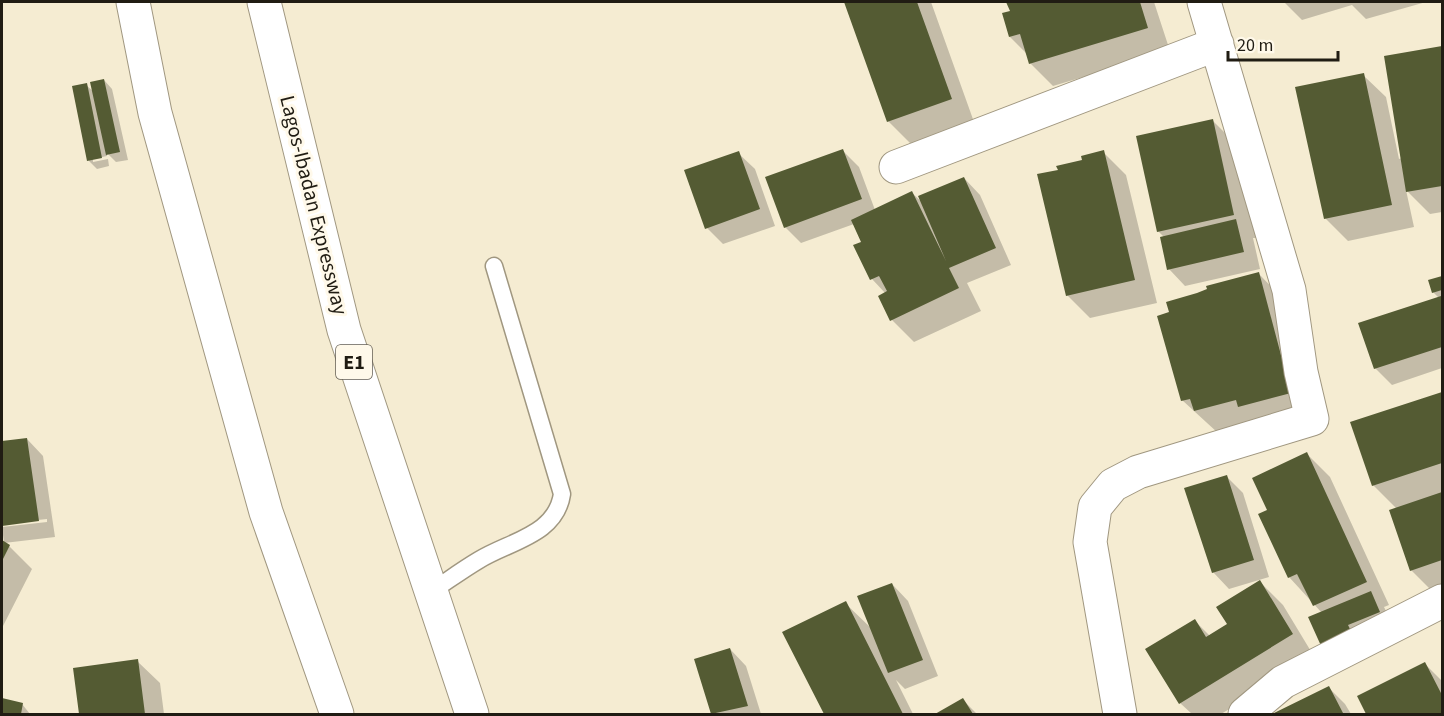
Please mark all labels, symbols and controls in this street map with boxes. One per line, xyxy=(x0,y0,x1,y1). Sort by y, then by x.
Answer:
scale bar xyxy=(1228,24,1338,62)
text: 20 m xyxy=(1237,33,1273,58)
street label: Lagos-Ibadan Expressway xyxy=(272,92,356,318)
road number: E1 xyxy=(336,345,372,379)

